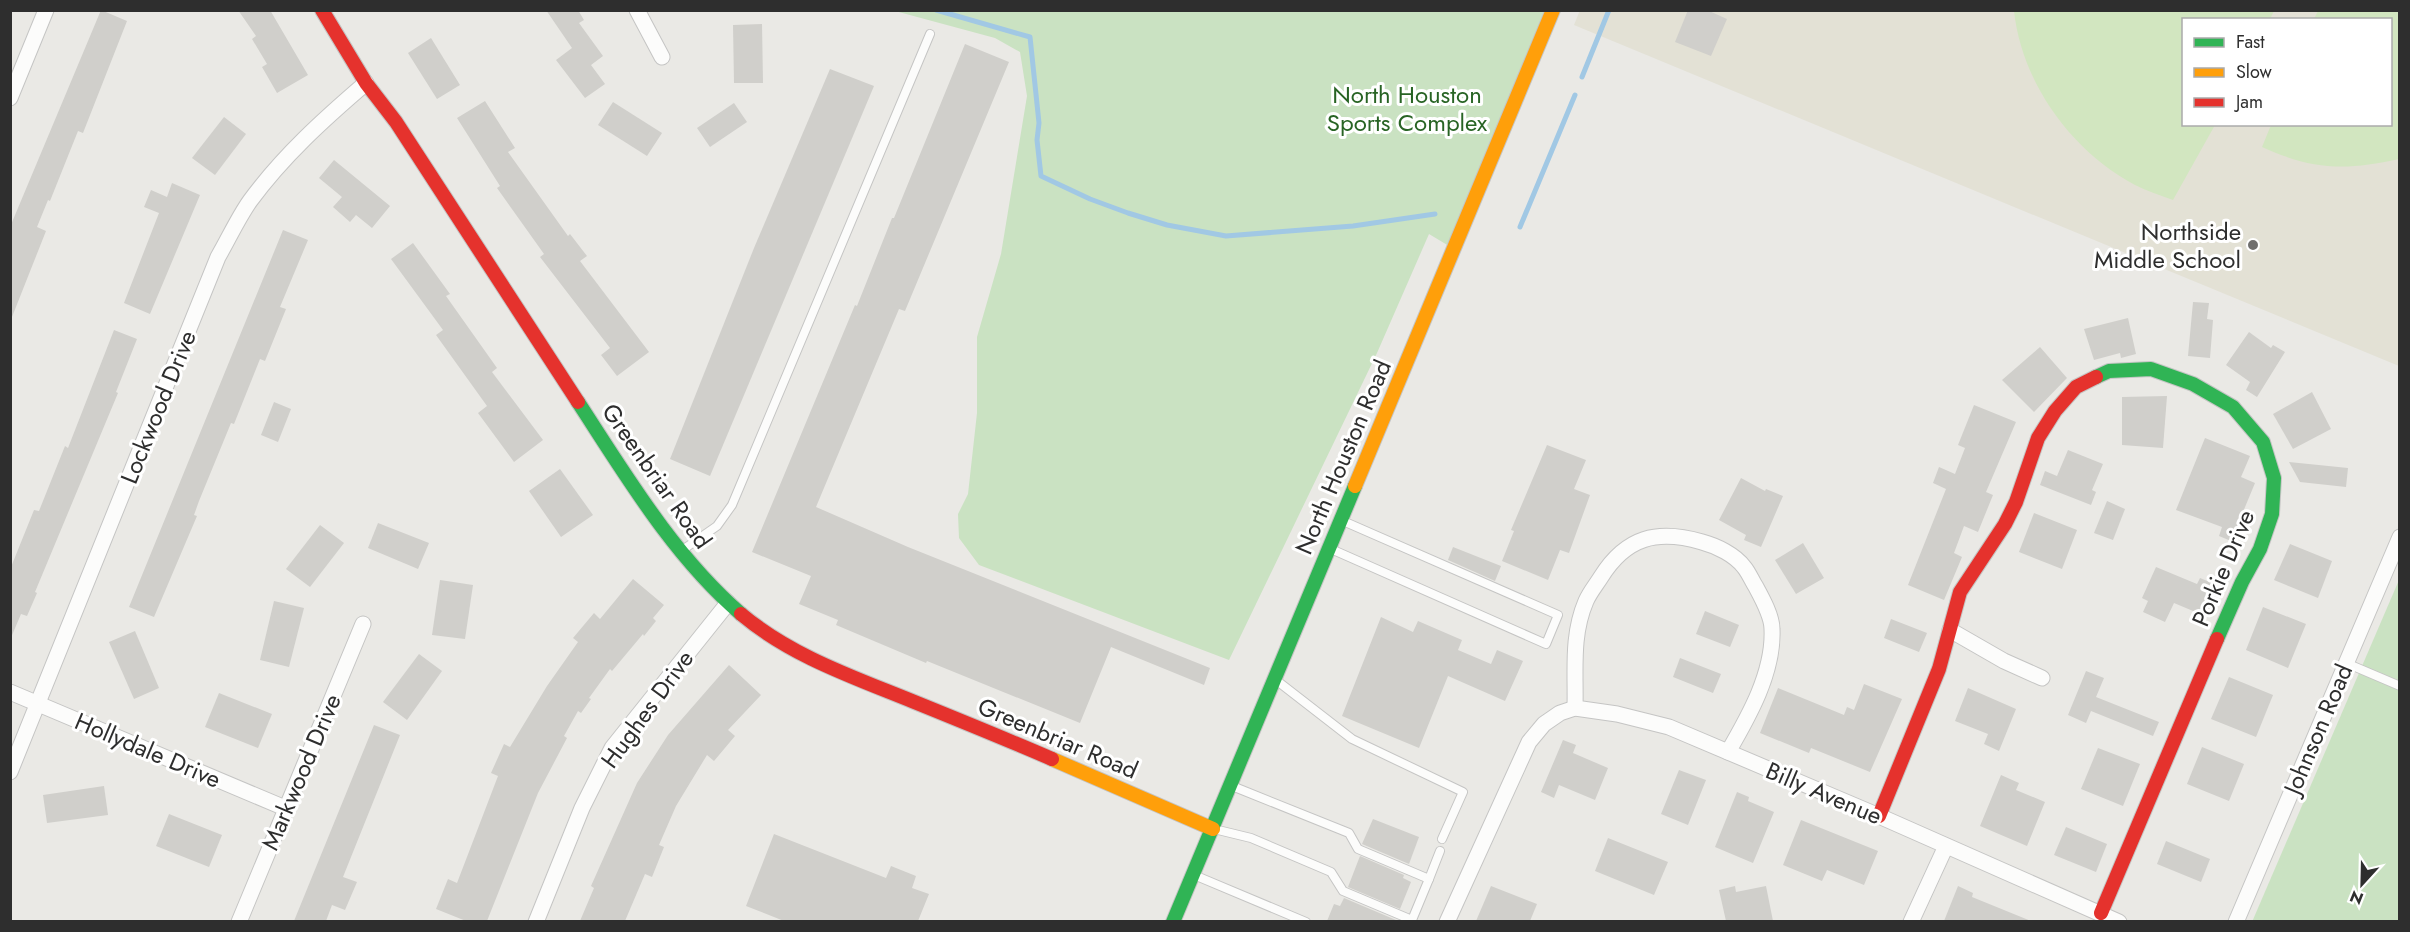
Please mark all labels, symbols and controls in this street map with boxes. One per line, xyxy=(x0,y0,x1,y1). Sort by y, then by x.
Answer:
legend xyxy=(2182,18,2392,126)
text: Fast xyxy=(2236,29,2265,55)
text: Slow xyxy=(2236,59,2273,85)
park label: North Houston Sports Complex xyxy=(1327,77,1488,140)
text: Jam xyxy=(2234,89,2263,115)
place label: Northside Middle School xyxy=(2094,214,2241,277)
marker: Northside Middle School xyxy=(2246,238,2260,252)
street label: Lockwood Drive xyxy=(111,325,205,489)
street label: North Houston Road xyxy=(1286,354,1400,560)
street label: Greenbriar Road xyxy=(594,396,720,556)
street label: Porkie Drive xyxy=(2183,504,2263,632)
street label: Hughes Drive xyxy=(592,643,702,775)
street label: Johnson Road xyxy=(2274,658,2361,802)
street label: Markwood Drive xyxy=(252,689,350,855)
street label: Greenbriar Road xyxy=(973,689,1143,787)
street label: Hollydale Drive xyxy=(70,704,226,796)
street label: Billy Avenue xyxy=(1760,753,1888,833)
north arrow xyxy=(2332,854,2392,914)
text: N xyxy=(2346,884,2367,910)

